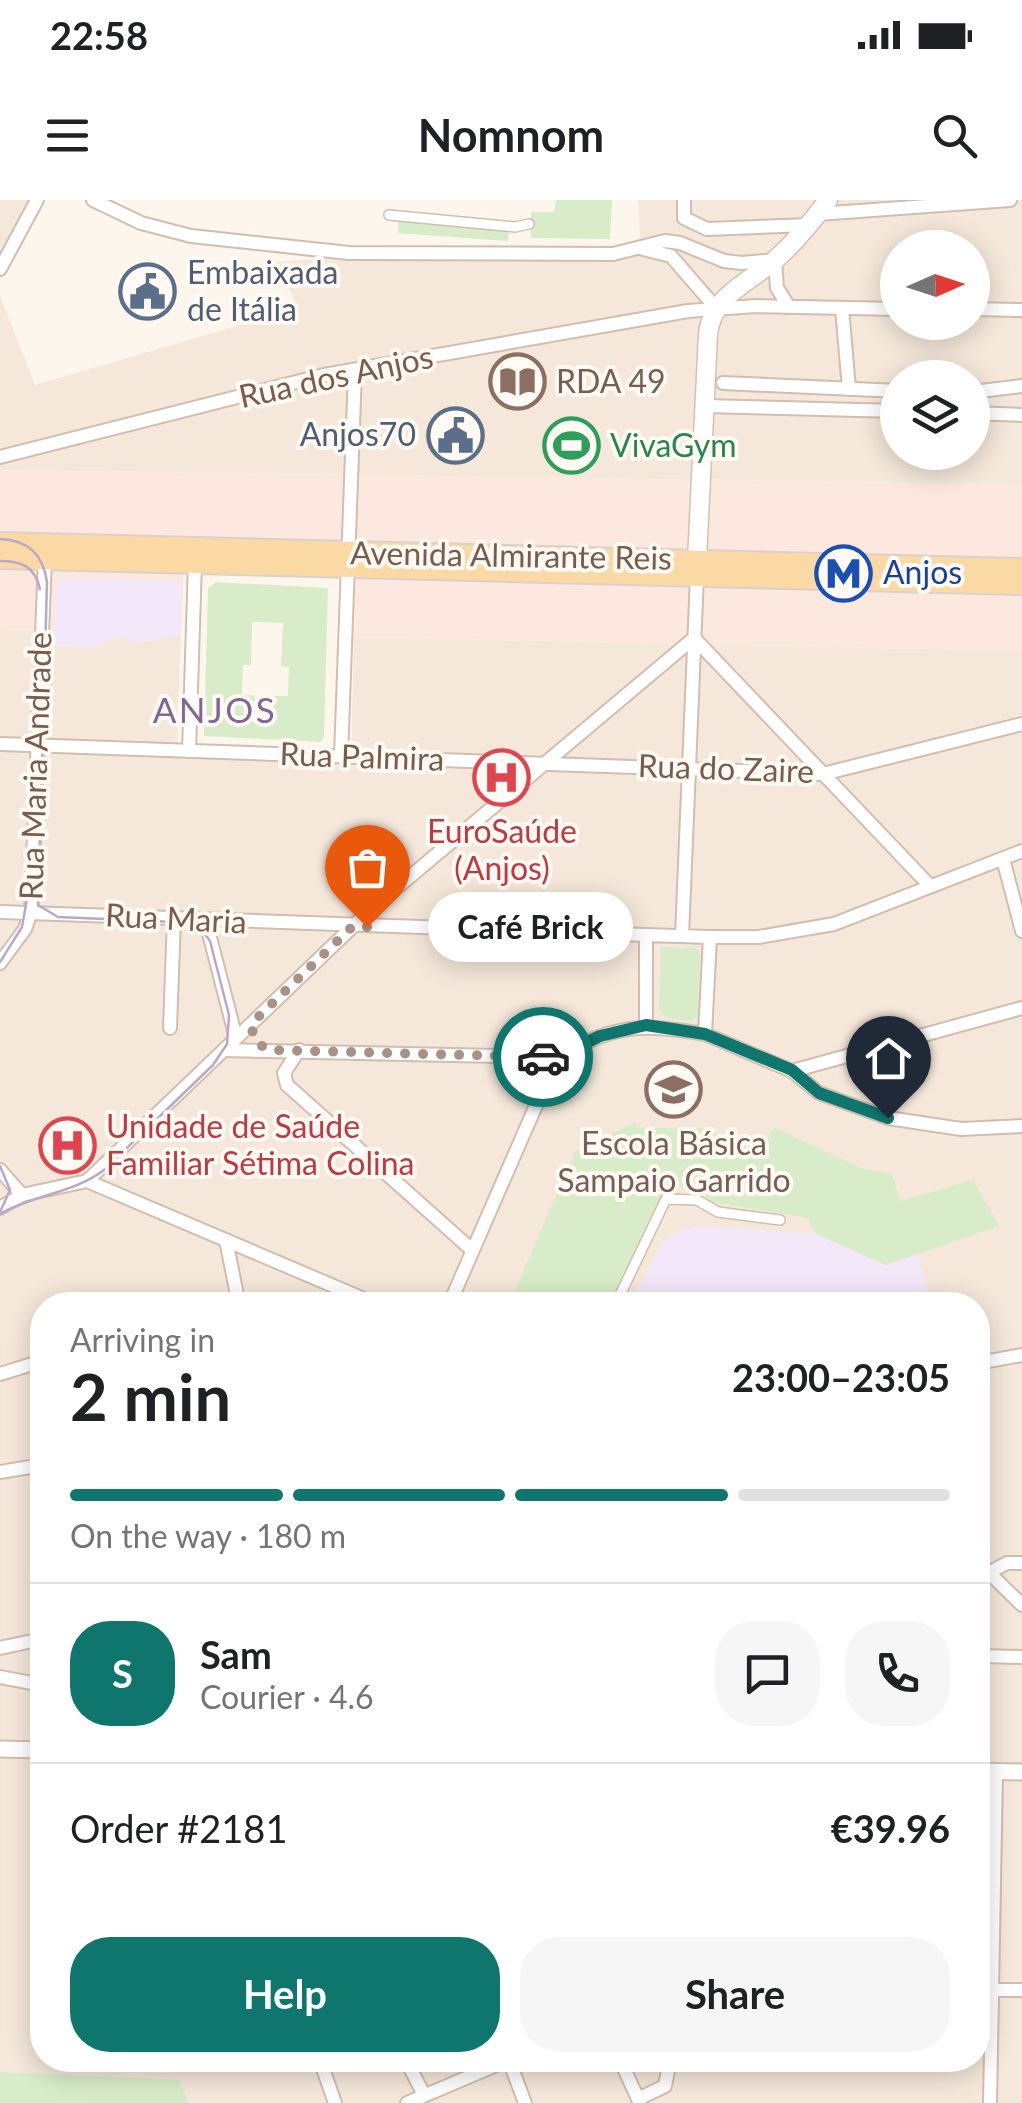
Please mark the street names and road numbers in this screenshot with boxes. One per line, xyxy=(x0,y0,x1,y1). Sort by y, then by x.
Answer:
street label: Rua dos Anjos xyxy=(235,336,436,415)
street label: Avenida Almirante Reis xyxy=(350,532,672,577)
street label: Rua Maria Andrade xyxy=(10,631,59,901)
street label: Rua Palmira xyxy=(279,733,445,778)
street label: Rua do Zaire xyxy=(637,745,815,790)
street label: Rua Maria xyxy=(104,894,248,941)

